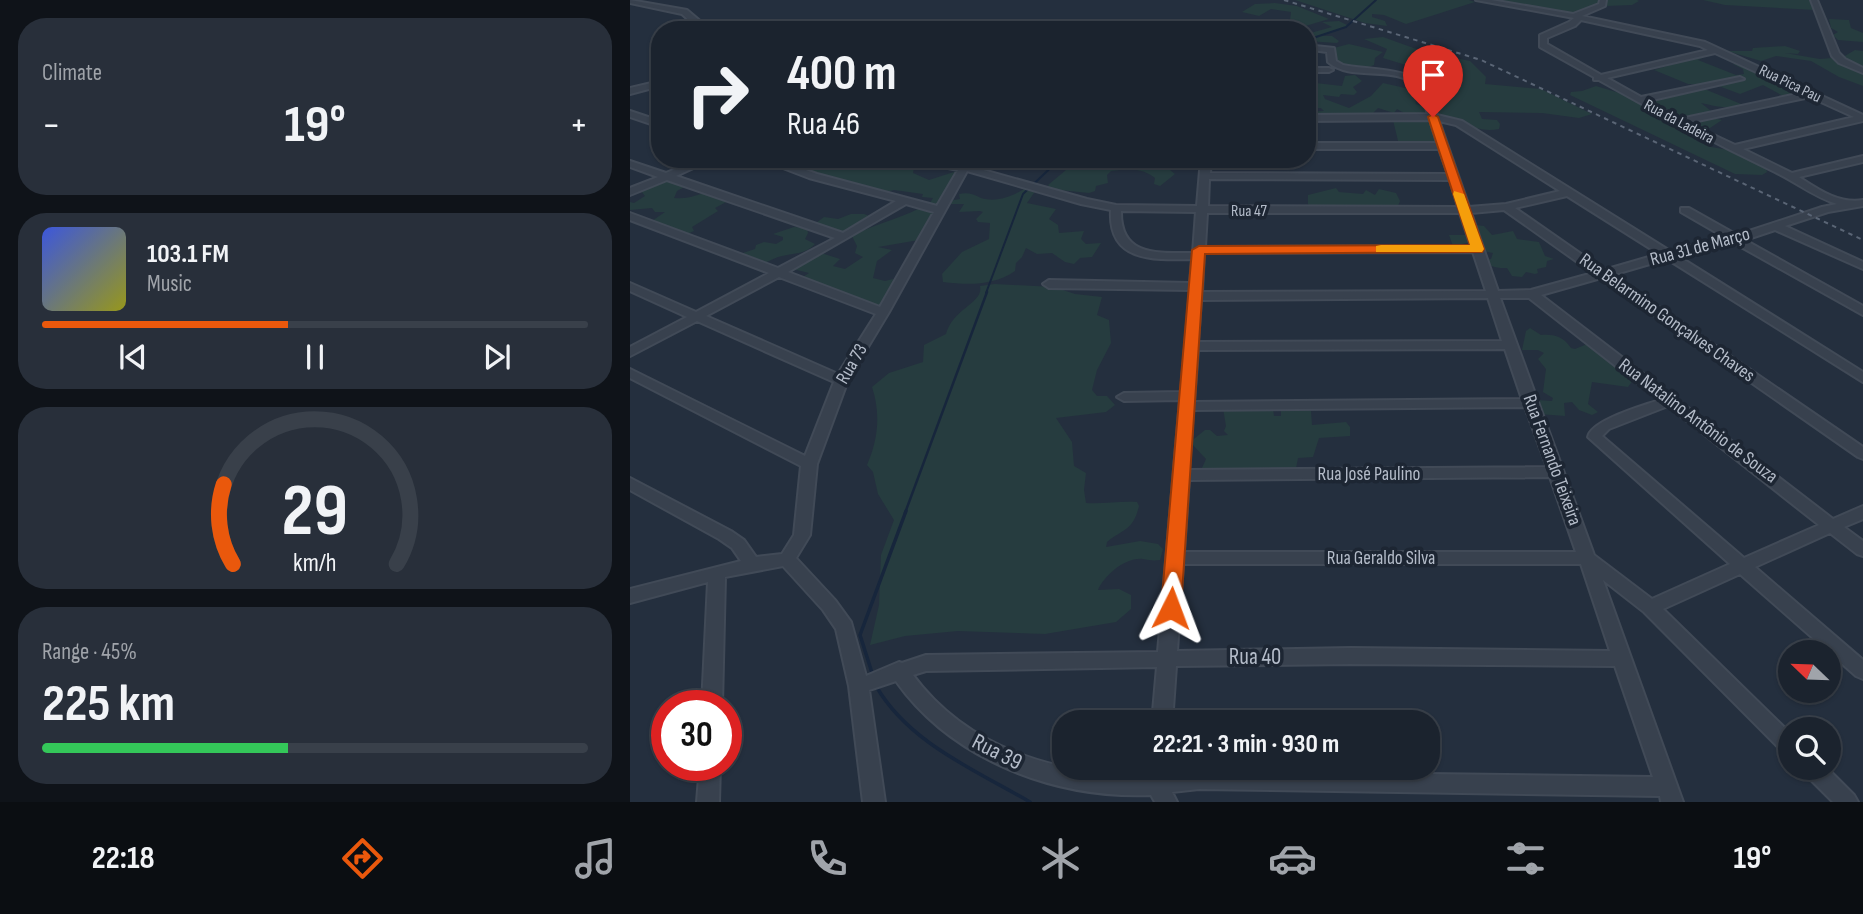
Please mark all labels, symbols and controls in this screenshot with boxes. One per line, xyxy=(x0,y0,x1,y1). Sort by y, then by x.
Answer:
text: 400 m xyxy=(787,45,897,104)
pin xyxy=(1403,45,1463,117)
icon: right xyxy=(672,49,763,140)
icon: arrive xyxy=(1414,56,1452,94)
text: Climate xyxy=(42,59,102,87)
street label: Rua Pica Pau xyxy=(1756,61,1824,107)
text: 19° xyxy=(284,94,346,157)
street label: Rua da Ladeira xyxy=(1641,96,1717,148)
text: − xyxy=(42,103,61,148)
text: + xyxy=(569,103,588,148)
text: Rua 46 xyxy=(787,105,860,144)
street label: Rua 47 xyxy=(1231,202,1267,221)
street label: Rua 31 de Março xyxy=(1648,223,1752,271)
text: 103.1 FM xyxy=(147,239,229,270)
street label: Rua Belarmino Gonçalves Chaves xyxy=(1575,249,1759,387)
text: Music xyxy=(147,270,192,298)
icon: previous xyxy=(114,338,152,376)
icon: pause xyxy=(296,338,334,376)
icon: next xyxy=(478,338,516,376)
street label: Rua 73 xyxy=(831,340,873,388)
street label: Rua Natalino Antônio de Souza xyxy=(1614,354,1782,488)
street label: Rua Fernando Teixeira xyxy=(1518,391,1586,529)
street label: Rua José Paulino xyxy=(1318,463,1420,486)
text: 29 xyxy=(282,469,348,557)
street label: Rua Geraldo Silva xyxy=(1327,547,1435,570)
text: km/h xyxy=(293,548,337,579)
position arrow xyxy=(1134,571,1208,645)
text: Range · 45% xyxy=(42,638,137,666)
north arrow xyxy=(1778,640,1841,704)
map controls xyxy=(1778,640,1841,780)
street label: Rua 40 xyxy=(1229,643,1281,671)
text: 225 km xyxy=(42,673,175,736)
speed limit sign: 30 xyxy=(651,690,742,781)
button: search xyxy=(1778,717,1841,780)
street label: Rua 39 xyxy=(967,728,1027,776)
text: 22:21 · 3 min · 930 m xyxy=(1153,729,1339,760)
icon: directions xyxy=(338,834,387,883)
icon: music xyxy=(571,834,620,883)
icon: phone xyxy=(803,834,852,883)
icon: climate xyxy=(1036,834,1085,883)
icon: car xyxy=(1268,834,1317,883)
icon: filters xyxy=(1501,834,1550,883)
text: 22:18 xyxy=(92,839,155,878)
text: 19° xyxy=(1733,839,1771,878)

